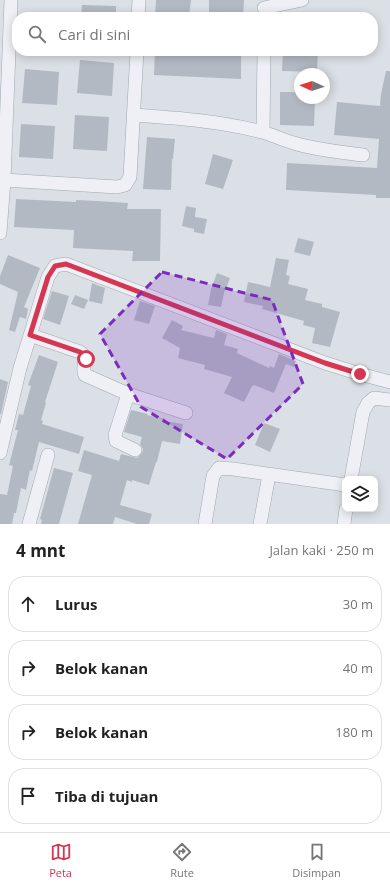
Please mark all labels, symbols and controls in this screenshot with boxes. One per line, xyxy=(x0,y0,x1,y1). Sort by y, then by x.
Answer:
search box xyxy=(12,12,378,56)
icon: search xyxy=(26,23,48,45)
text: Cari di sini xyxy=(58,24,130,44)
north arrow xyxy=(294,68,330,104)
route start xyxy=(77,350,95,368)
route end xyxy=(351,365,369,383)
map controls xyxy=(342,476,378,512)
button: layers xyxy=(342,476,378,512)
text: 4 mnt xyxy=(16,539,65,562)
text: Jalan kaki · 250 m xyxy=(269,541,374,559)
icon: ahead xyxy=(17,593,39,615)
text: Lurus xyxy=(55,594,97,614)
text: 30 m xyxy=(343,595,373,613)
icon: right xyxy=(17,657,39,679)
text: Belok kanan xyxy=(55,658,148,678)
text: 40 m xyxy=(343,659,373,677)
icon: right xyxy=(17,721,39,743)
text: Belok kanan xyxy=(55,722,148,742)
text: 180 m xyxy=(335,723,373,741)
icon: arrive xyxy=(17,785,39,807)
text: Tiba di tujuan xyxy=(55,786,158,806)
tab: Peta xyxy=(49,841,72,880)
tab: Rute xyxy=(170,841,194,880)
tab: Disimpan xyxy=(292,841,341,880)

